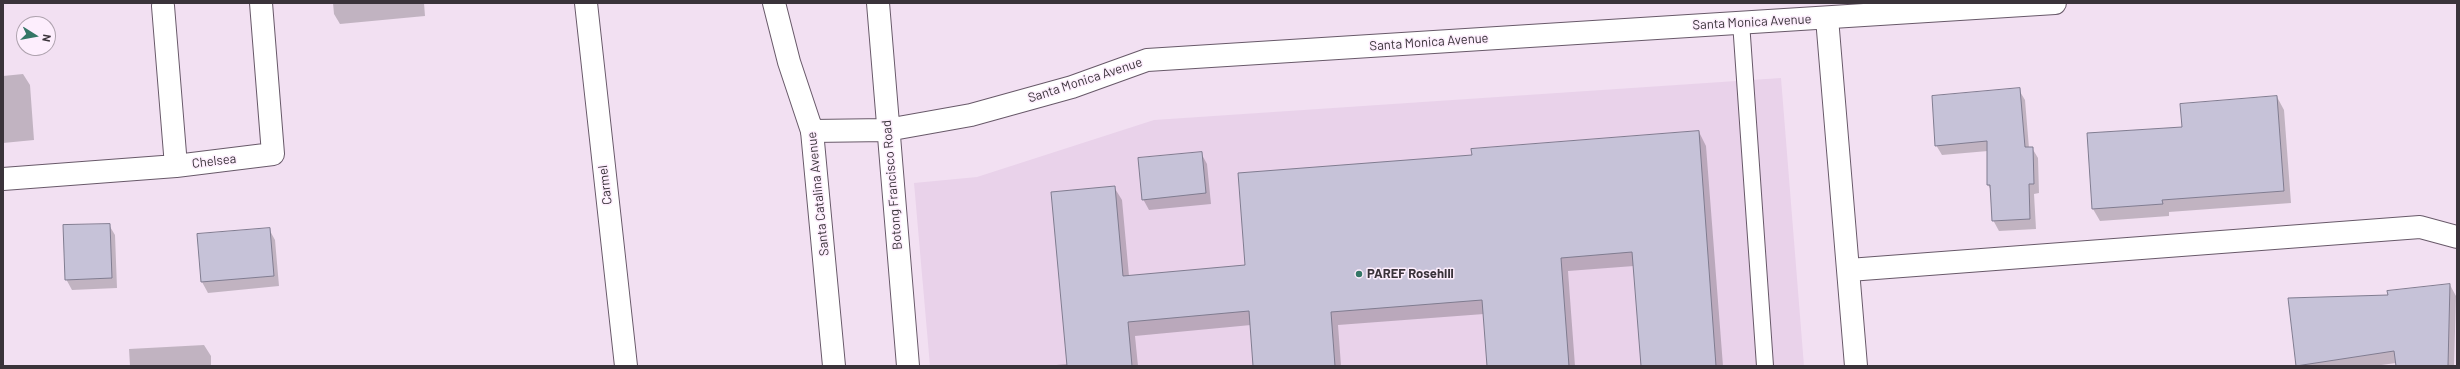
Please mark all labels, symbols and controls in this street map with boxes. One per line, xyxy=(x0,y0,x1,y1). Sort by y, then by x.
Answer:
street label: Santa Monica Avenue xyxy=(1692,11,1812,33)
north arrow xyxy=(16,16,56,56)
street label: Santa Monica Avenue xyxy=(1369,30,1489,54)
text: N xyxy=(40,33,54,43)
street label: Santa Monica Avenue xyxy=(1026,54,1144,106)
street label: Botong Francisco Road xyxy=(879,119,905,251)
street label: Santa Catalina Avenue xyxy=(804,131,832,257)
street label: Chelsea xyxy=(191,151,237,171)
street label: Carmel xyxy=(595,164,615,206)
place label: PAREF Rosehill xyxy=(1367,266,1454,282)
marker: PAREF Rosehill xyxy=(1354,269,1364,279)

